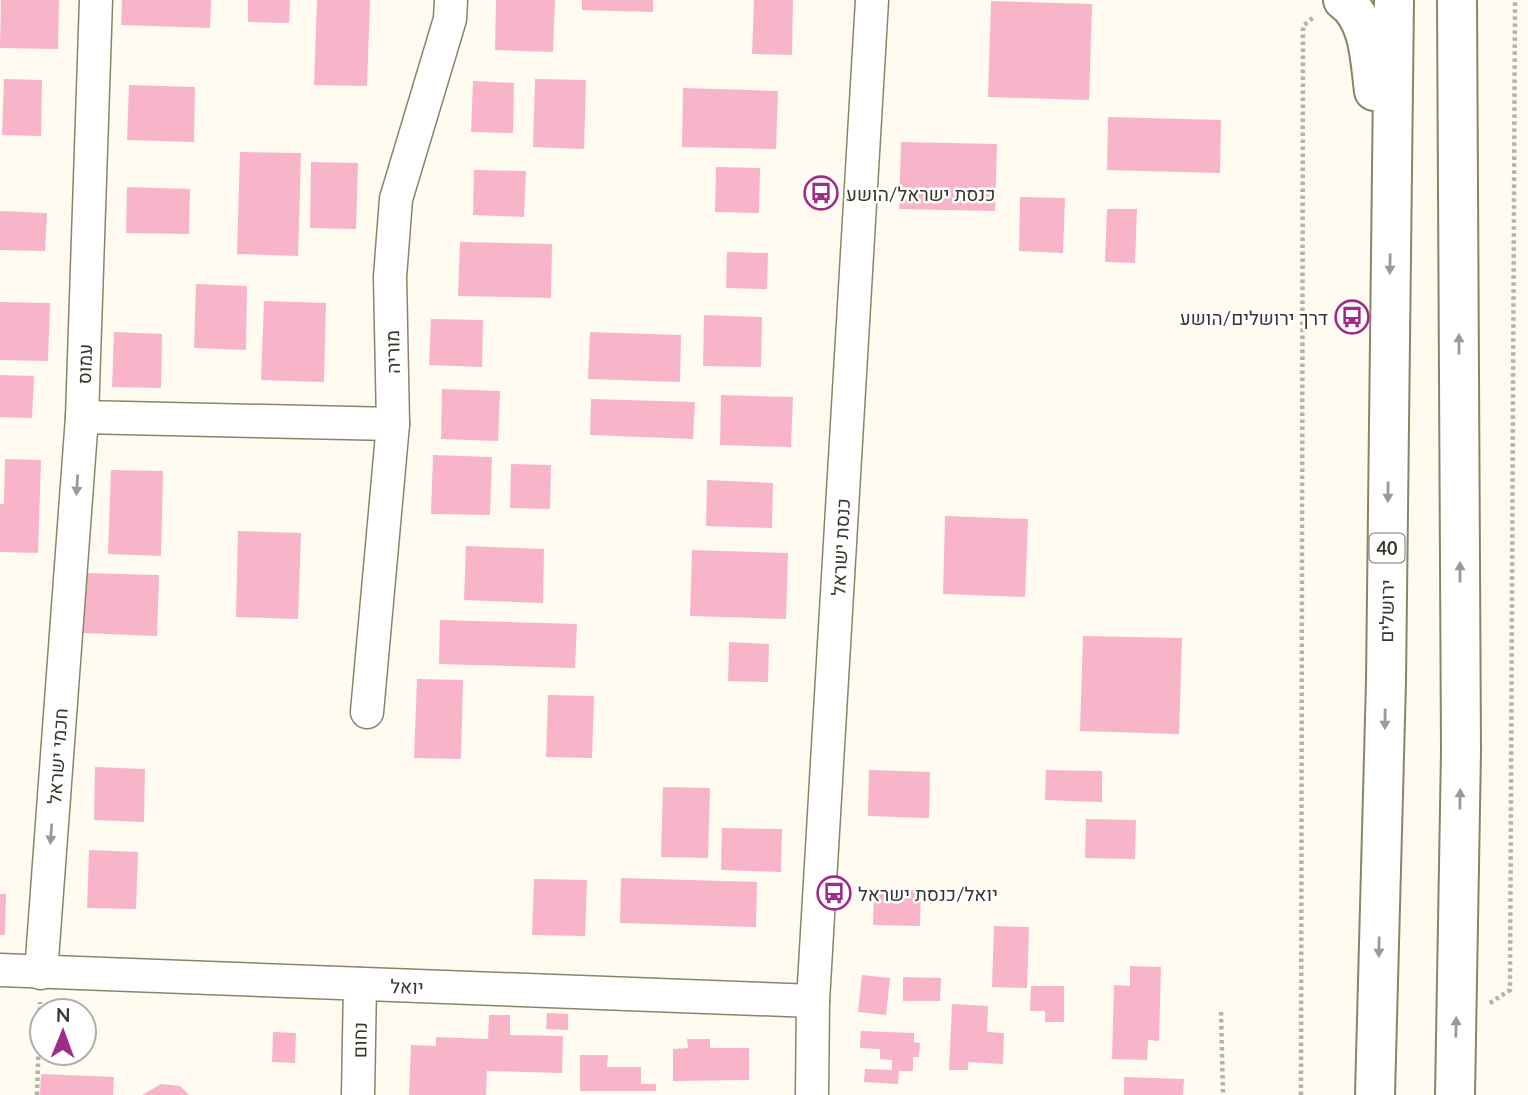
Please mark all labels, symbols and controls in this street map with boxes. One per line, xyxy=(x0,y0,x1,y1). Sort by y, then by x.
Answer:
bus stop icon: כנסת ישראל/הושע xyxy=(802,174,840,212)
place label: כנסת ישראל/הושע xyxy=(846,182,995,205)
one-way arrow xyxy=(1384,253,1396,275)
bus stop icon: דרך ירושלים/הושע xyxy=(1333,298,1371,336)
place label: דרך ירושלים/הושע xyxy=(1180,306,1328,329)
street label: מוריה xyxy=(380,330,404,374)
one-way arrow xyxy=(1453,333,1465,355)
street label: עמוס xyxy=(72,343,96,385)
one-way arrow xyxy=(71,474,82,496)
one-way arrow xyxy=(1382,481,1393,503)
street label: כנסת ישראל xyxy=(826,497,854,597)
road number: 40 xyxy=(1370,534,1404,562)
one-way arrow xyxy=(1454,561,1466,583)
street label: ירושלים xyxy=(1374,579,1398,643)
street label: חכמי ישראל xyxy=(42,707,72,805)
one-way arrow xyxy=(1379,708,1390,730)
one-way arrow xyxy=(1454,788,1466,810)
one-way arrow xyxy=(46,823,57,845)
bus stop icon: יואל/כנסת ישראל xyxy=(815,874,853,912)
place label: יואל/כנסת ישראל xyxy=(858,882,998,905)
one-way arrow xyxy=(1373,936,1385,958)
street label: יואל xyxy=(390,974,424,998)
north arrow xyxy=(28,997,98,1067)
text: N xyxy=(56,1003,71,1026)
one-way arrow xyxy=(1450,1016,1462,1038)
street label: נחום xyxy=(347,1022,371,1058)

